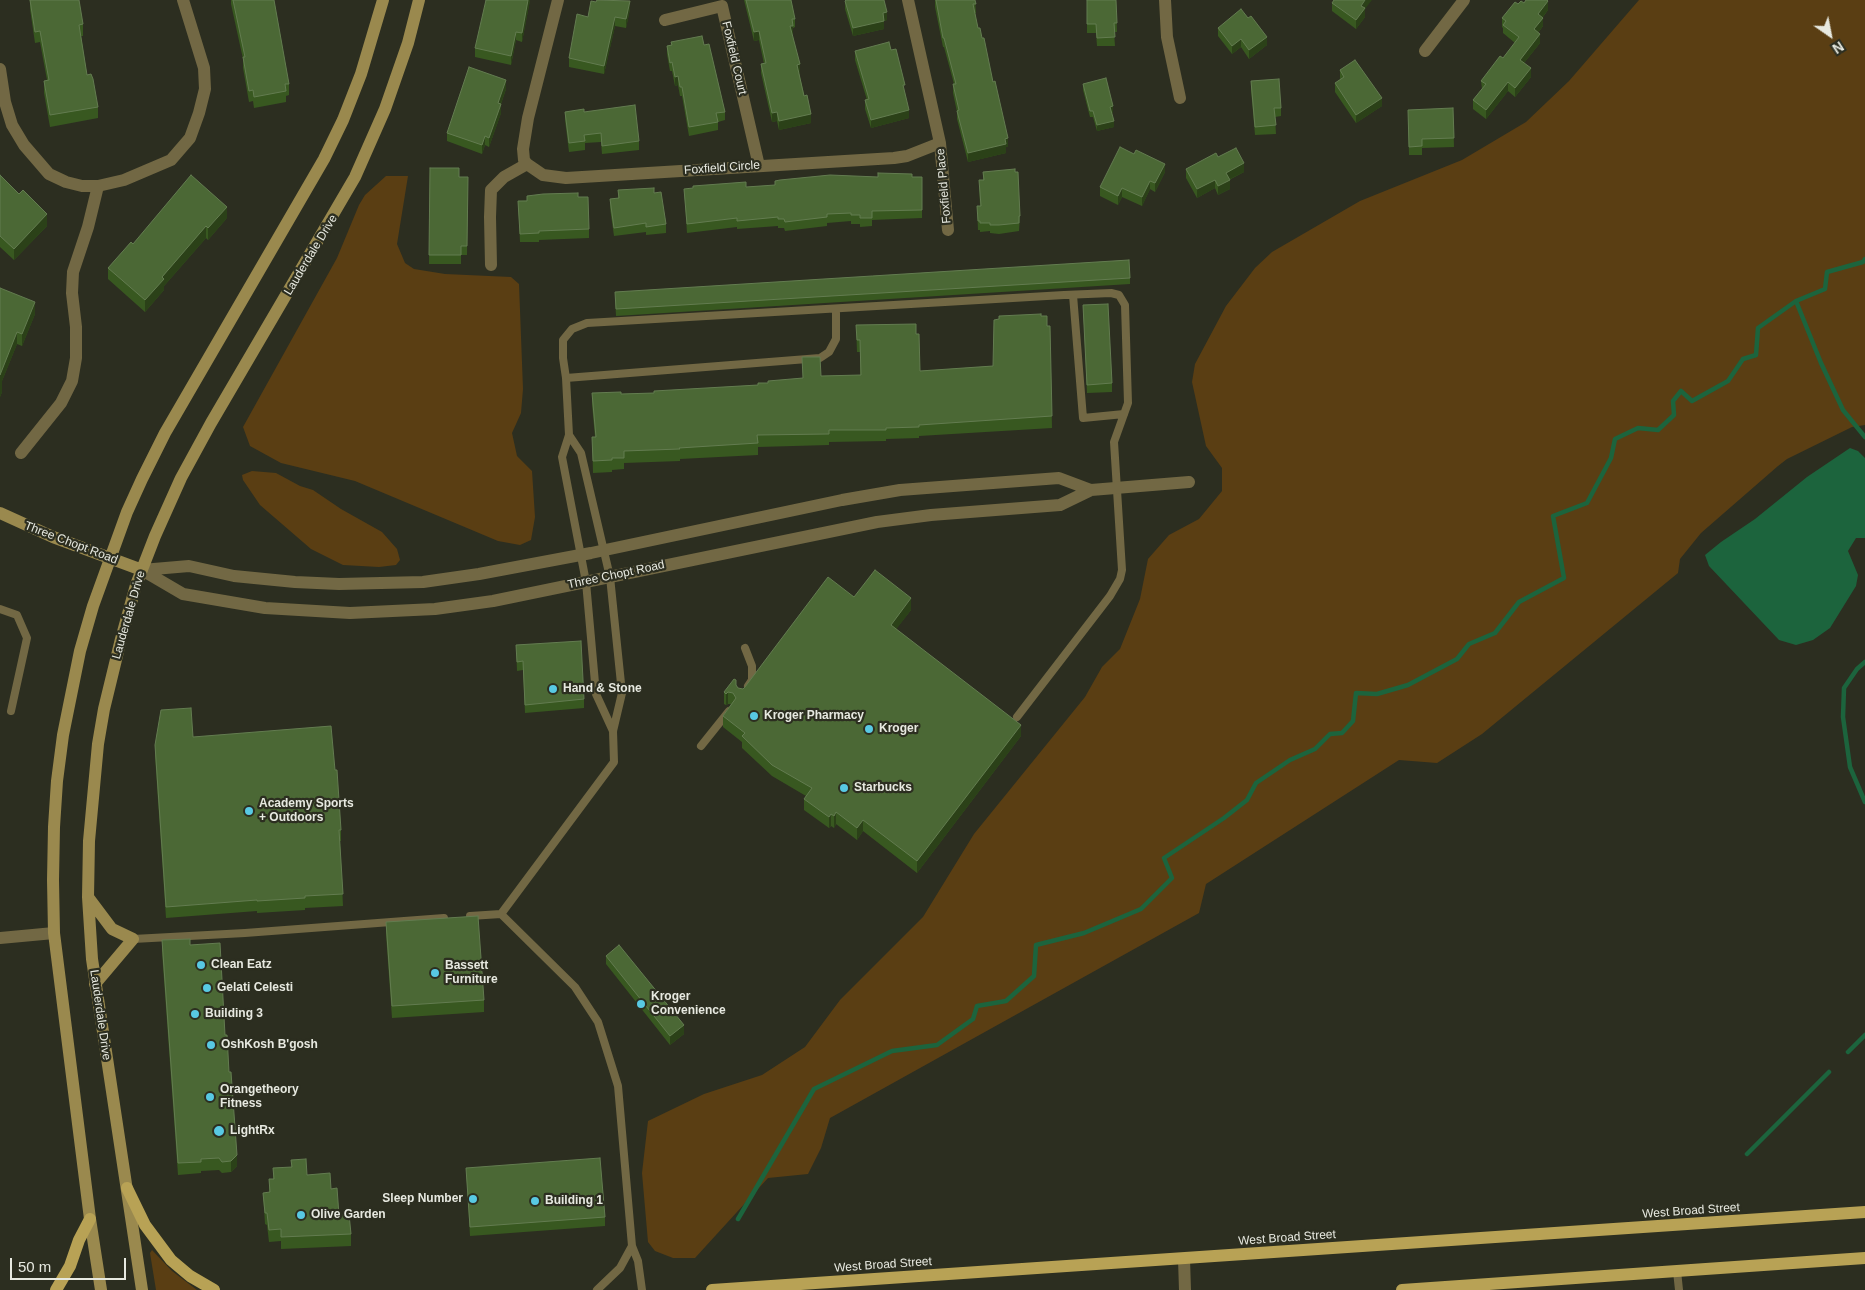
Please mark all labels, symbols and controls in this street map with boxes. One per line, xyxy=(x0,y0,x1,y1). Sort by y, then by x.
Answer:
north arrow xyxy=(1805,10,1855,60)
street label: Foxfield Court xyxy=(719,20,749,96)
text: N xyxy=(1830,38,1847,57)
street label: Foxfield Place xyxy=(934,148,954,224)
street label: Foxfield Circle xyxy=(684,158,760,178)
street label: Lauderdale Drive xyxy=(281,212,341,298)
street label: Three Chopt Road xyxy=(22,519,120,567)
street label: Three Chopt Road xyxy=(566,558,666,592)
street label: Lauderdale Drive xyxy=(109,569,149,661)
place label: Hand & Stone xyxy=(563,682,642,696)
marker: Hand & Stone xyxy=(547,683,559,695)
place label: Kroger Pharmacy xyxy=(764,709,864,723)
marker: Kroger Pharmacy xyxy=(748,710,760,722)
place label: Kroger xyxy=(879,722,918,736)
marker: Kroger xyxy=(863,723,875,735)
place label: Starbucks xyxy=(854,781,912,795)
marker: Starbucks xyxy=(838,782,850,794)
place label: Academy Sports + Outdoors xyxy=(259,797,354,825)
marker: Academy Sports + Outdoors xyxy=(243,805,255,817)
place label: Clean Eatz xyxy=(211,958,272,972)
marker: Clean Eatz xyxy=(195,959,207,971)
place label: Bassett Furniture xyxy=(445,959,498,987)
marker: Bassett Furniture xyxy=(429,967,441,979)
street label: Lauderdale Drive xyxy=(87,969,113,1061)
place label: Gelati Celesti xyxy=(217,981,293,995)
marker: Gelati Celesti xyxy=(201,982,213,994)
place label: Kroger Convenience xyxy=(651,990,726,1018)
marker: Kroger Convenience xyxy=(635,998,647,1010)
place label: Building 3 xyxy=(205,1007,263,1021)
marker: Building 3 xyxy=(189,1008,201,1020)
place label: OshKosh B'gosh xyxy=(221,1038,318,1052)
marker: OshKosh B'gosh xyxy=(205,1039,217,1051)
place label: Orangetheory Fitness xyxy=(220,1083,299,1111)
marker: Orangetheory Fitness xyxy=(204,1091,216,1103)
marker: LightRx xyxy=(212,1124,226,1138)
place label: LightRx xyxy=(230,1124,275,1138)
place label: Sleep Number xyxy=(382,1192,463,1206)
marker: Sleep Number xyxy=(467,1193,479,1205)
place label: Building 1 xyxy=(545,1194,603,1208)
marker: Building 1 xyxy=(529,1195,541,1207)
street label: West Broad Street xyxy=(1642,1200,1740,1222)
place label: Olive Garden xyxy=(311,1208,386,1222)
marker: Olive Garden xyxy=(295,1209,307,1221)
street label: West Broad Street xyxy=(1238,1227,1336,1249)
scale bar xyxy=(12,1248,129,1280)
street label: West Broad Street xyxy=(834,1254,932,1276)
text: 50 m xyxy=(18,1258,51,1275)

